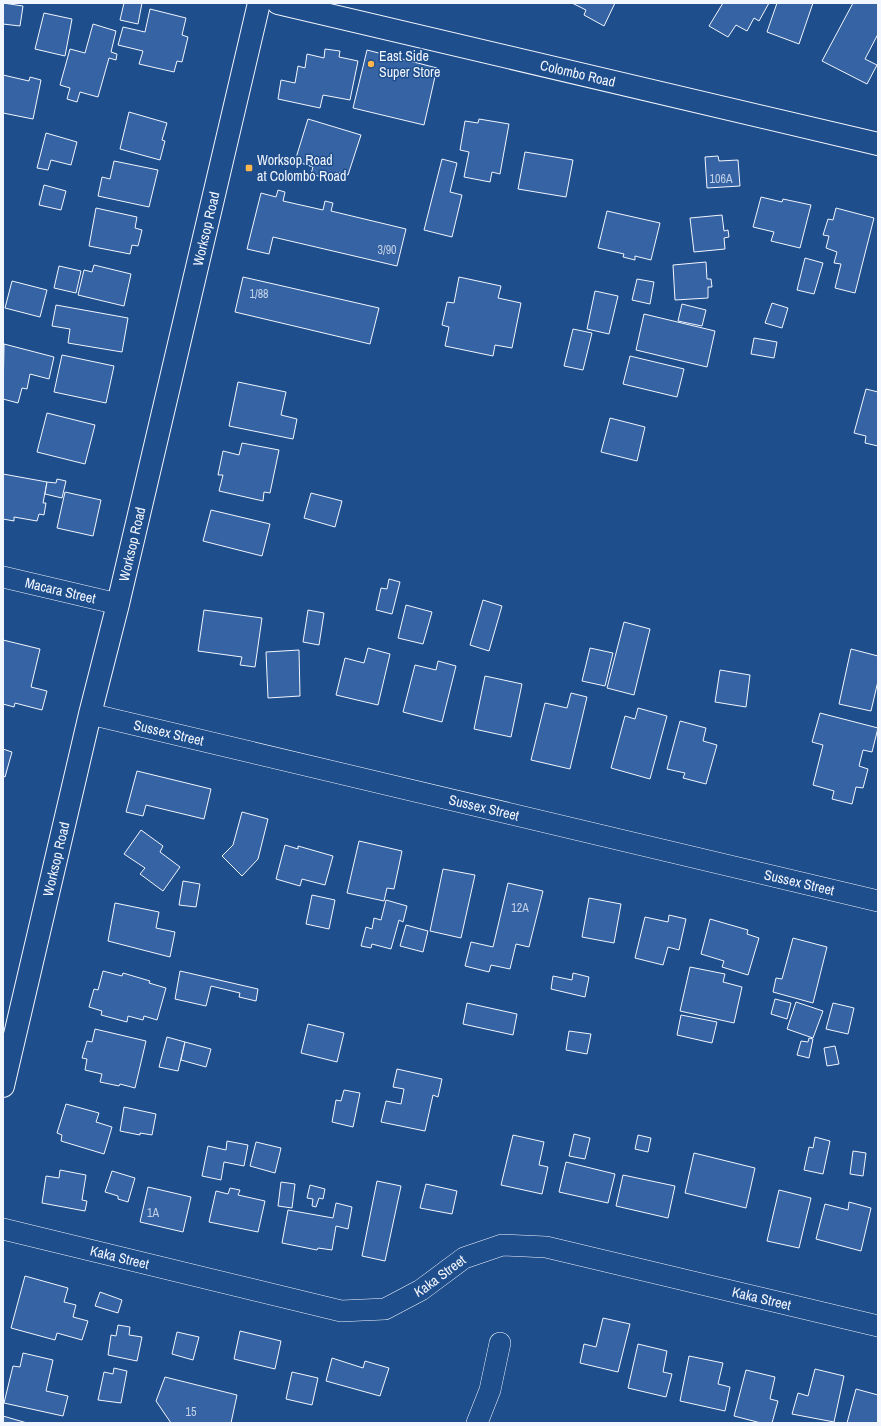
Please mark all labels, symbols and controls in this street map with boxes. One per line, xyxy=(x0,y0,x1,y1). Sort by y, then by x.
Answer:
place label: East Side Super Store xyxy=(379,47,440,81)
street label: Colombo Road xyxy=(538,56,617,91)
marker: East Side Super Store xyxy=(366,59,376,69)
place label: Worksop Road at Colombo Road xyxy=(257,151,346,185)
marker: Worksop Road at Colombo Road xyxy=(244,163,254,173)
house number: 106A xyxy=(710,171,733,187)
street label: Worksop Road xyxy=(189,190,223,268)
house number: 3/90 xyxy=(377,242,397,258)
house number: 1/88 xyxy=(249,286,269,302)
street label: Worksop Road xyxy=(115,505,149,583)
street label: Macara Street xyxy=(23,573,98,607)
street label: Sussex Street xyxy=(132,716,206,750)
street label: Sussex Street xyxy=(447,790,521,825)
street label: Worksop Road xyxy=(39,820,73,898)
street label: Sussex Street xyxy=(762,865,836,899)
house number: 12A xyxy=(511,900,529,916)
house number: 1A xyxy=(147,1205,159,1221)
street label: Kaka Street xyxy=(88,1241,151,1273)
street label: Kaka Street xyxy=(411,1251,469,1301)
street label: Kaka Street xyxy=(730,1283,793,1314)
house number: 15 xyxy=(186,1404,197,1420)

